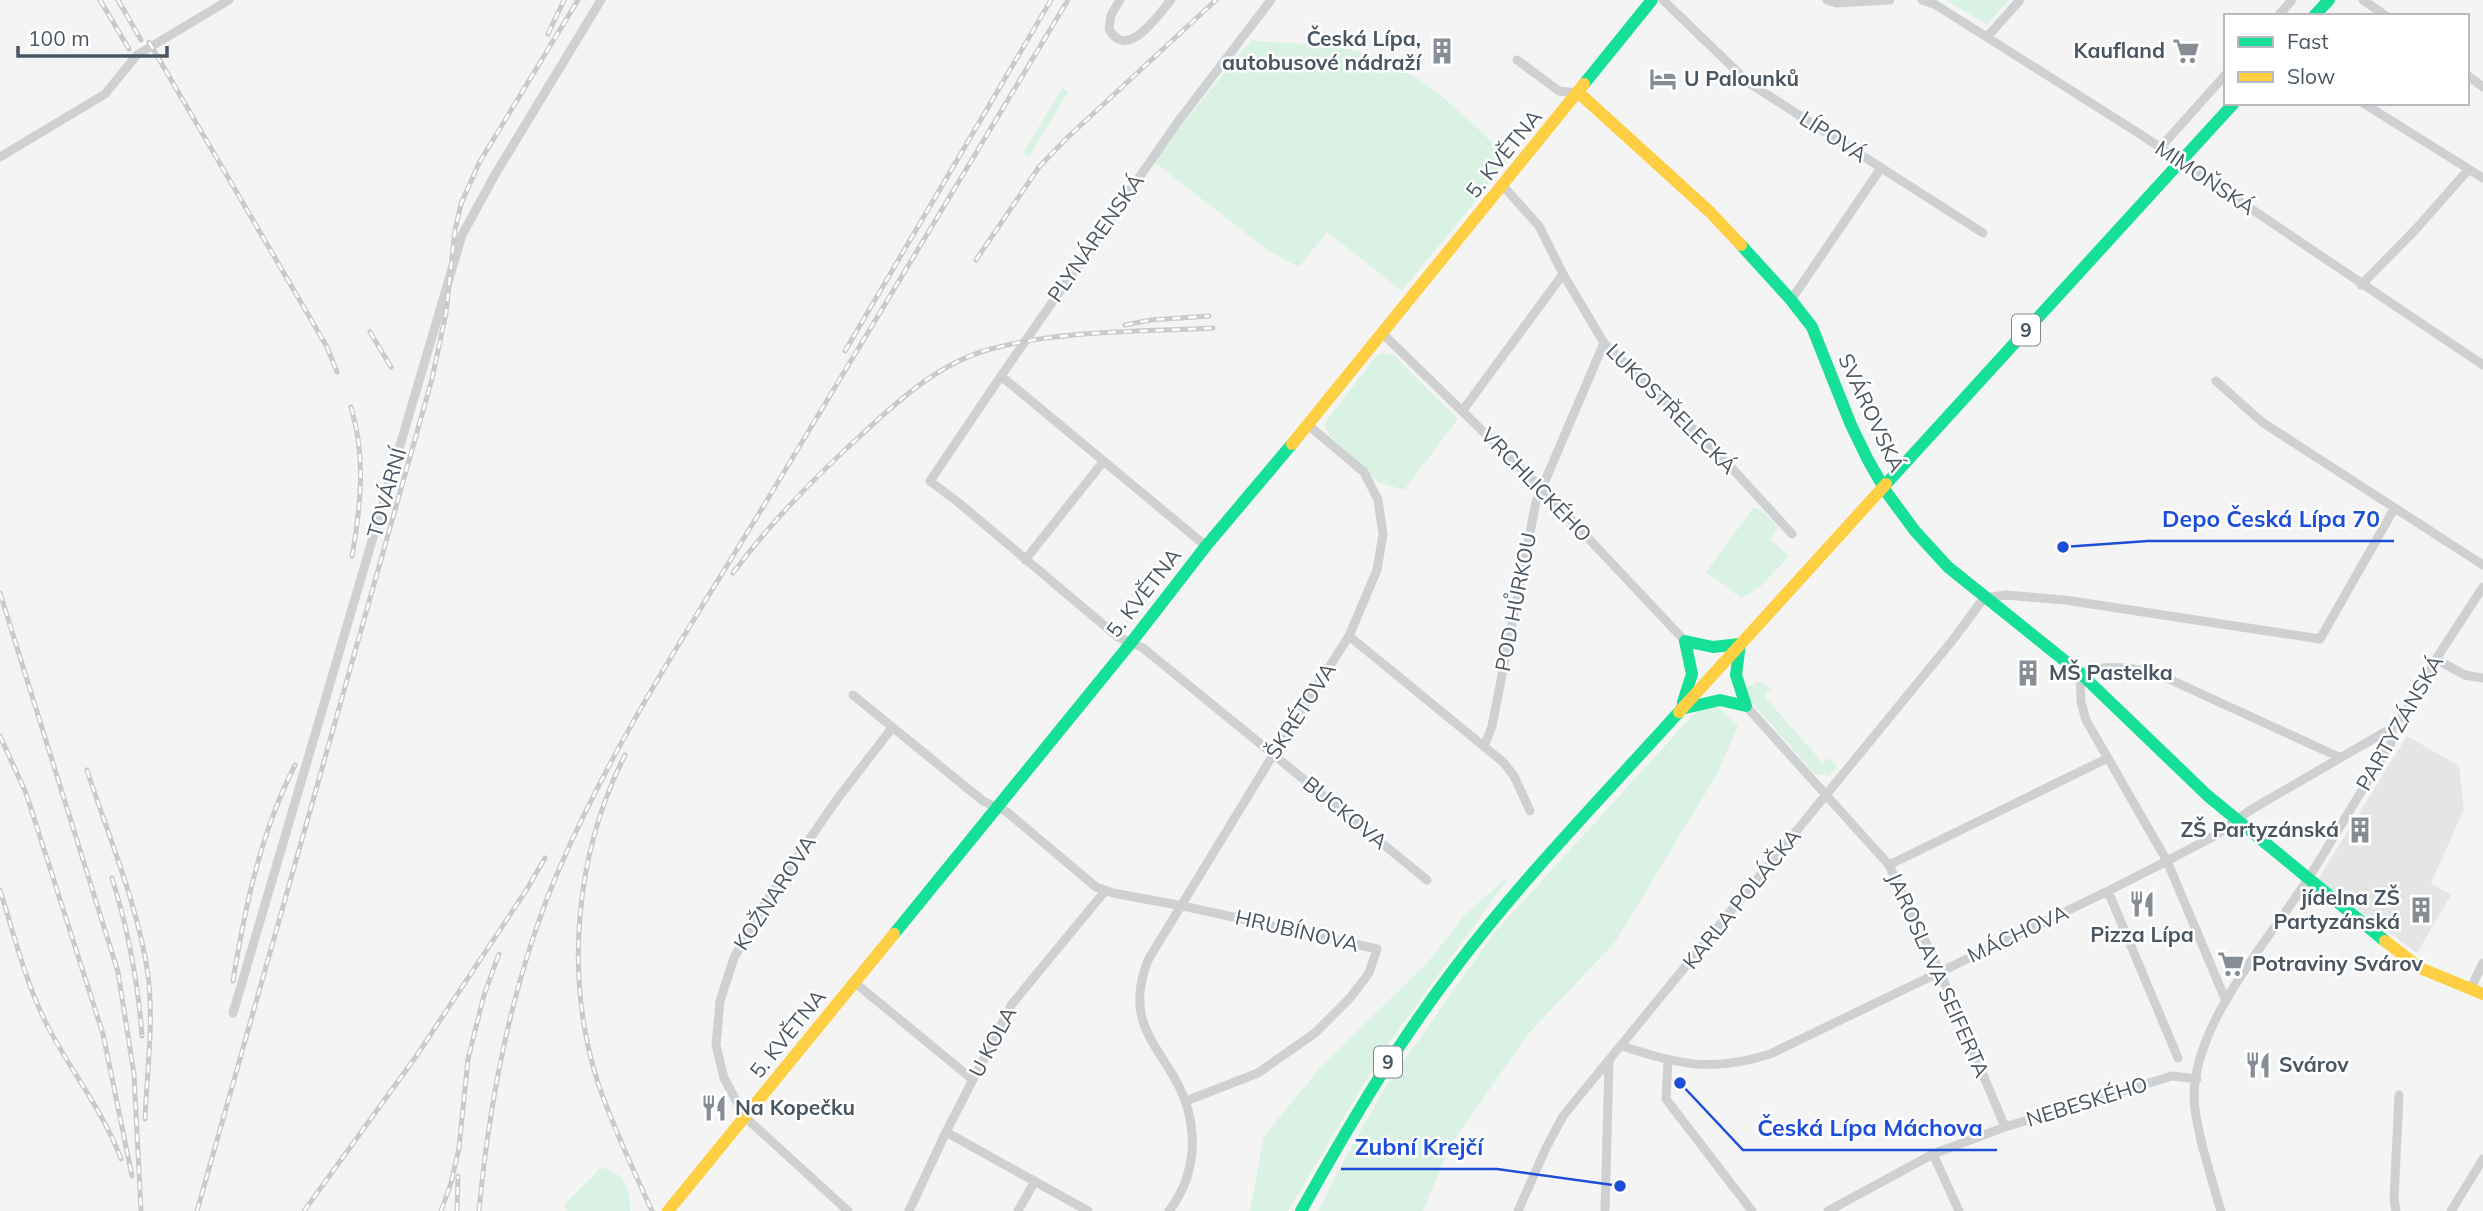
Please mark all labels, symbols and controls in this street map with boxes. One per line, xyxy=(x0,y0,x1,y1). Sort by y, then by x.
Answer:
scale bar xyxy=(18,14,166,58)
legend xyxy=(2224,14,2469,105)
text: 100 m xyxy=(28,25,90,51)
place label: Česká Lípa, autobusové nádraží xyxy=(1222,25,1423,75)
text: Fast xyxy=(2287,28,2329,54)
building icon: Česká Lípa, autobusové nádraží xyxy=(1427,36,1457,66)
supermarket icon: Kaufland xyxy=(2171,36,2201,66)
place label: Kaufland xyxy=(2074,37,2165,63)
text: Slow xyxy=(2287,63,2335,89)
hotel icon: U Palounků xyxy=(1648,64,1678,94)
place label: U Palounků xyxy=(1684,65,1799,91)
street label: 5. KVĚTNA xyxy=(1460,103,1547,203)
street label: LÍPOVÁ xyxy=(1795,105,1873,168)
street label: MIMOŇSKÁ xyxy=(2151,134,2261,220)
street label: PLYNÁRENSKÁ xyxy=(1041,168,1149,307)
road number: 9 xyxy=(2012,314,2040,346)
street label: LUKOSTŘELECKÁ xyxy=(1601,338,1743,479)
street label: SVÁROVSKÁ xyxy=(1833,349,1911,476)
street label: VRCHLICKÉHO xyxy=(1476,422,1598,547)
street label: TOVÁRNÍ xyxy=(361,443,412,541)
callout: Depo Česká Lípa 70 xyxy=(2148,497,2394,541)
text: Depo Česká Lípa 70 xyxy=(2162,504,2380,533)
street label: POD HŮRKOU xyxy=(1488,530,1541,674)
street label: 5. KVĚTNA xyxy=(1100,542,1187,642)
street label: PARTYZÁNSKÁ xyxy=(2350,650,2449,795)
street label: ŠKRÉTOVA xyxy=(1259,657,1341,763)
building icon: MŠ Pastelka xyxy=(2013,658,2043,688)
place label: MŠ Pastelka xyxy=(2049,659,2173,685)
street label: BUCKOVA xyxy=(1298,770,1394,855)
building icon: ZŠ Partyzánská xyxy=(2345,815,2375,845)
place label: ZŠ Partyzánská xyxy=(2181,816,2339,842)
street label: KARLA POLÁČKA xyxy=(1677,822,1806,974)
street label: KOŽNAROVA xyxy=(727,830,821,955)
street label: JAROSLAVA SEIFERTA xyxy=(1882,868,1996,1082)
place label: jídelna ZŠ Partyzánská xyxy=(2273,884,2400,934)
restaurant icon: Pizza Lípa xyxy=(2127,889,2157,919)
building icon: jídelna ZŠ Partyzánská xyxy=(2406,895,2436,925)
street label: MÁCHOVA xyxy=(1963,898,2073,968)
street label: HRUBÍNOVA xyxy=(1233,903,1362,957)
place label: Pizza Lípa xyxy=(2090,921,2194,947)
supermarket icon: Potraviny Svárov xyxy=(2216,949,2246,979)
place label: Potraviny Svárov xyxy=(2252,950,2424,976)
street label: 5. KVĚTNA xyxy=(744,983,831,1083)
street label: U KOLA xyxy=(963,1001,1022,1081)
road number: 9 xyxy=(1374,1046,1402,1078)
restaurant icon: Svárov xyxy=(2243,1050,2273,1080)
place label: Svárov xyxy=(2279,1051,2349,1077)
street label: NEBESKÉHO xyxy=(2023,1070,2151,1132)
restaurant icon: Na Kopečku xyxy=(699,1093,729,1123)
place label: Na Kopečku xyxy=(735,1094,855,1120)
callout: Česká Lípa Máchova xyxy=(1743,1106,1997,1150)
text: Česká Lípa Máchova xyxy=(1757,1113,1983,1142)
callout: Zubní Krejčí xyxy=(1341,1125,1497,1169)
text: Zubní Krejčí xyxy=(1355,1132,1485,1161)

